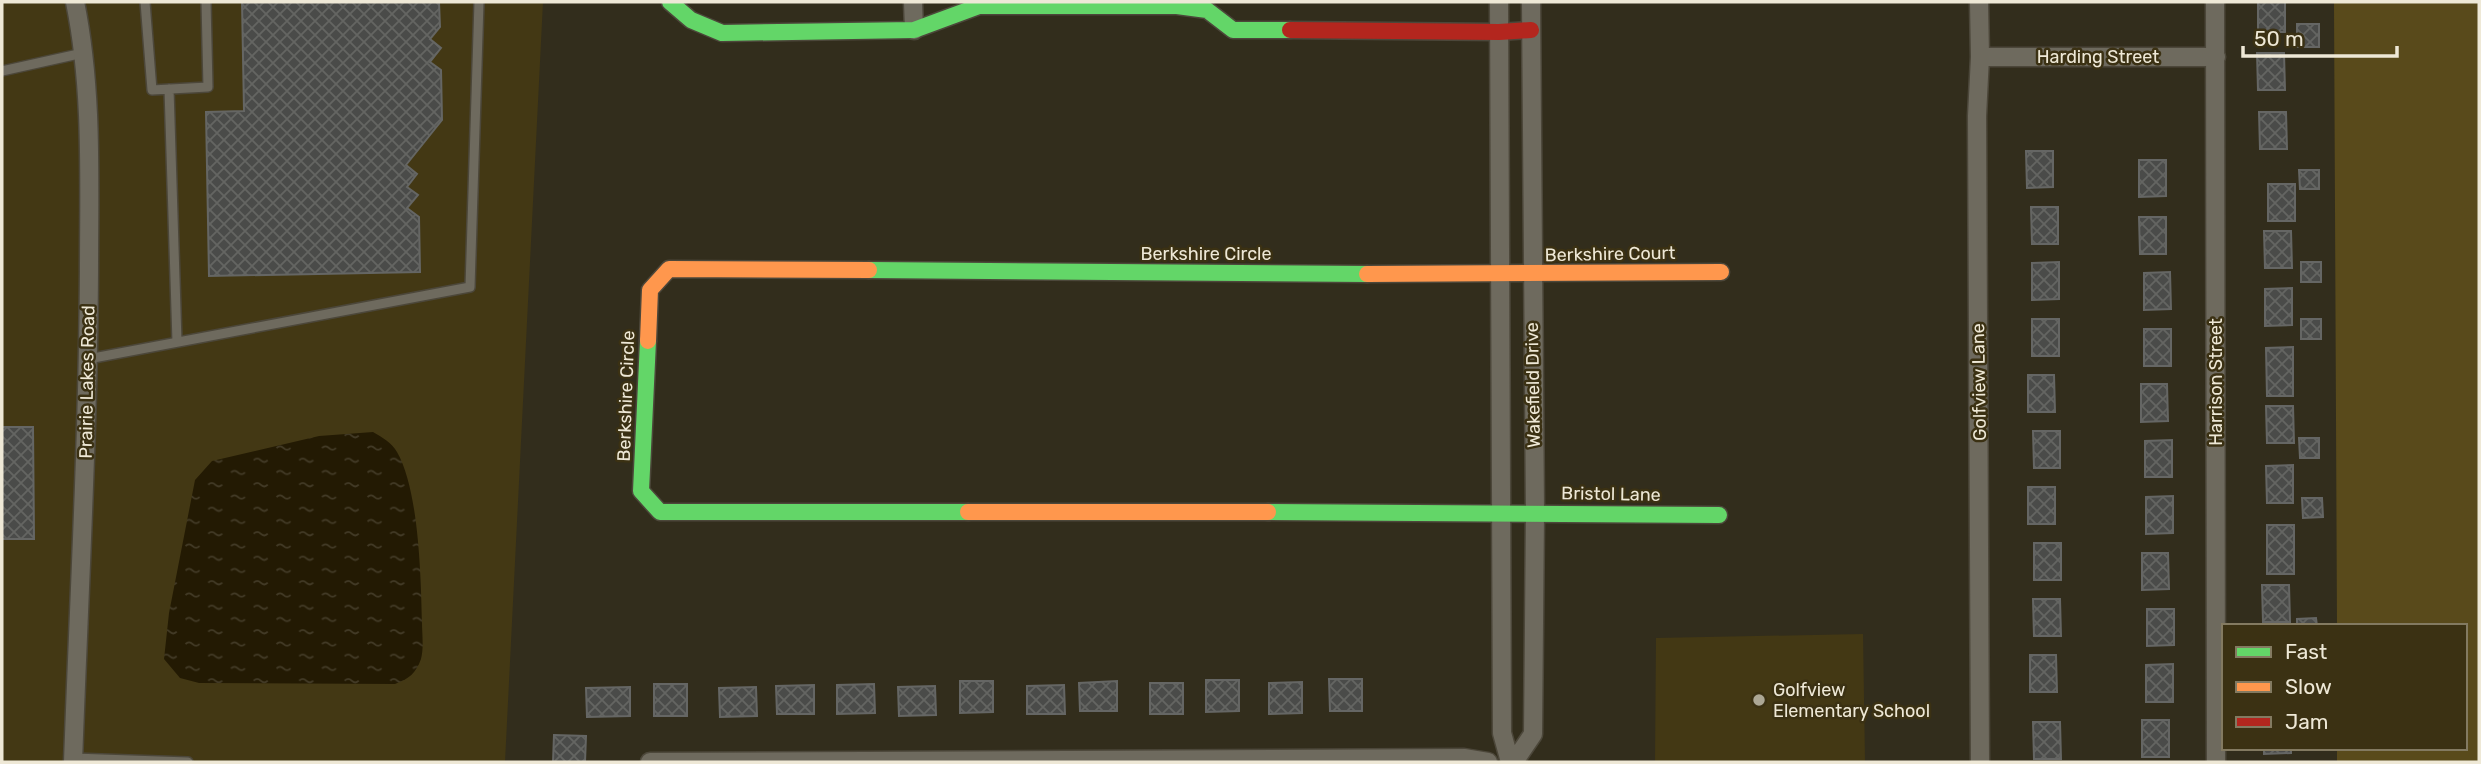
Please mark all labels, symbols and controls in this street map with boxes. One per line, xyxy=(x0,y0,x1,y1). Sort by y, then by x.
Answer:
scale bar xyxy=(2243,14,2397,58)
text: 50 m xyxy=(2254,26,2304,51)
street label: Harding Street xyxy=(2037,46,2159,68)
street label: Berkshire Court xyxy=(1544,242,1676,266)
street label: Berkshire Circle xyxy=(1140,243,1272,265)
street label: Prairie Lakes Road xyxy=(75,305,99,459)
street label: Harrison Street xyxy=(2205,318,2227,446)
street label: Wakefield Drive xyxy=(1521,322,1545,448)
street label: Golfview Lane xyxy=(1967,323,1991,441)
street label: Berkshire Circle xyxy=(613,330,639,462)
street label: Bristol Lane xyxy=(1561,482,1661,506)
legend xyxy=(2222,624,2467,750)
text: Fast xyxy=(2285,639,2327,664)
text: Slow xyxy=(2285,674,2332,699)
place label: Golfview Elementary School xyxy=(1773,679,1930,722)
marker: Golfview Elementary School xyxy=(1751,692,1767,708)
text: Jam xyxy=(2285,709,2329,734)

